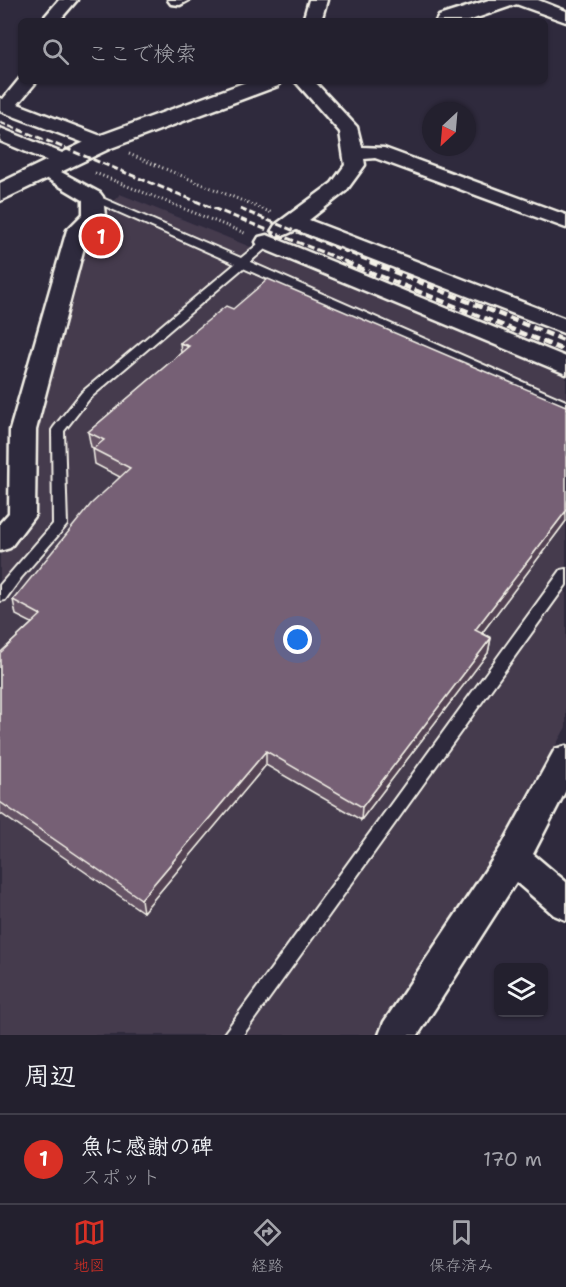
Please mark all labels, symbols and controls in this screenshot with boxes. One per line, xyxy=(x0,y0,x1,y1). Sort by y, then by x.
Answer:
search box xyxy=(18,18,548,84)
icon: search xyxy=(39,35,72,68)
text: ここで検索 xyxy=(87,39,197,68)
north arrow xyxy=(422,102,476,156)
pin: 1 xyxy=(82,214,120,258)
your location xyxy=(283,625,312,654)
map controls xyxy=(494,963,548,1017)
button: layers xyxy=(494,963,548,1017)
text: 周辺 xyxy=(24,1058,76,1093)
text: 魚に感謝の碑 xyxy=(81,1132,213,1161)
text: 1 xyxy=(39,1146,48,1172)
text: 170 m xyxy=(483,1146,542,1172)
text: スポット xyxy=(81,1164,161,1190)
tab: 地図 xyxy=(73,1216,106,1276)
tab: 経路 xyxy=(251,1216,284,1276)
tab: 保存済み xyxy=(429,1216,493,1276)

